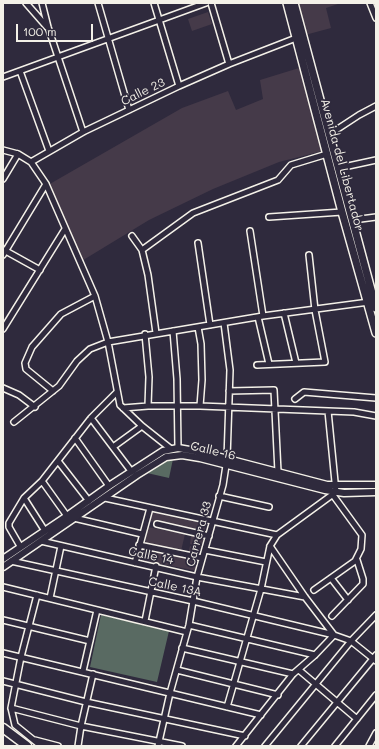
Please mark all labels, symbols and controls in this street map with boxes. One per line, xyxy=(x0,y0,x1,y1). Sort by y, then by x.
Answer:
scale bar xyxy=(18,16,95,42)
text: 100 m xyxy=(23,23,57,39)
street label: Calle 23 xyxy=(119,75,167,109)
street label: Avenida del Libertador xyxy=(317,97,367,233)
street label: Calle 16 xyxy=(189,439,237,463)
street label: Carrera 33 xyxy=(183,500,215,568)
street label: Calle 14 xyxy=(127,544,175,568)
street label: Calle 13A xyxy=(147,574,203,600)

